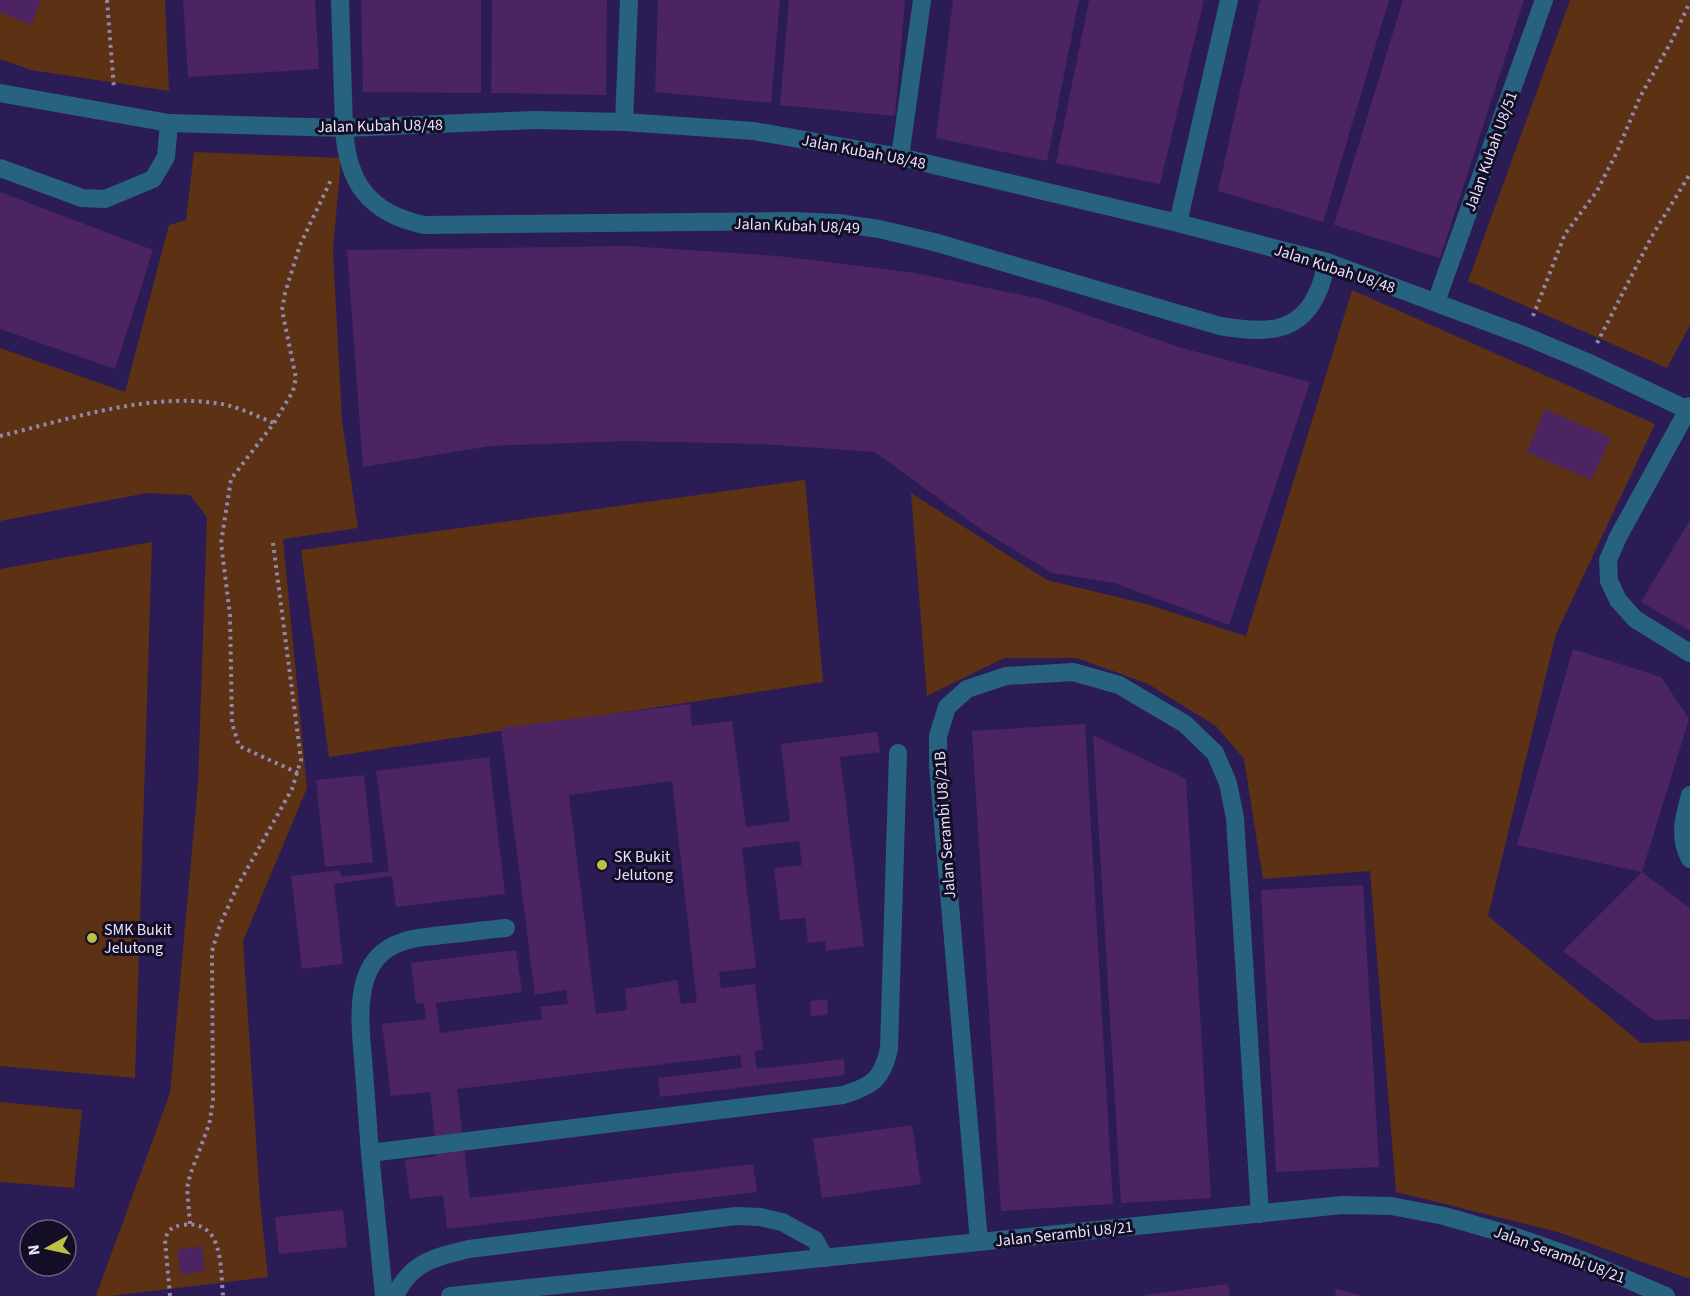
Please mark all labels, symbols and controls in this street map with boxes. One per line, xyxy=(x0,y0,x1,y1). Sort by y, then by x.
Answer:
street label: Jalan Kubah U8/51 xyxy=(1459,88,1523,214)
street label: Jalan Kubah U8/48 xyxy=(317,114,443,138)
street label: Jalan Kubah U8/48 xyxy=(800,129,928,175)
street label: Jalan Kubah U8/49 xyxy=(734,213,860,239)
street label: Jalan Kubah U8/48 xyxy=(1271,239,1398,299)
street label: Jalan Serambi U8/21B xyxy=(929,750,961,900)
place label: SK Bukit Jelutong xyxy=(614,846,673,886)
marker: SK Bukit Jelutong xyxy=(595,858,609,872)
place label: SMK Bukit Jelutong xyxy=(104,919,173,959)
marker: SMK Bukit Jelutong xyxy=(85,931,99,945)
street label: Jalan Serambi U8/21 xyxy=(994,1216,1134,1252)
north arrow xyxy=(18,1218,78,1278)
street label: Jalan Serambi U8/21 xyxy=(1491,1221,1629,1289)
text: N xyxy=(23,1243,46,1257)

